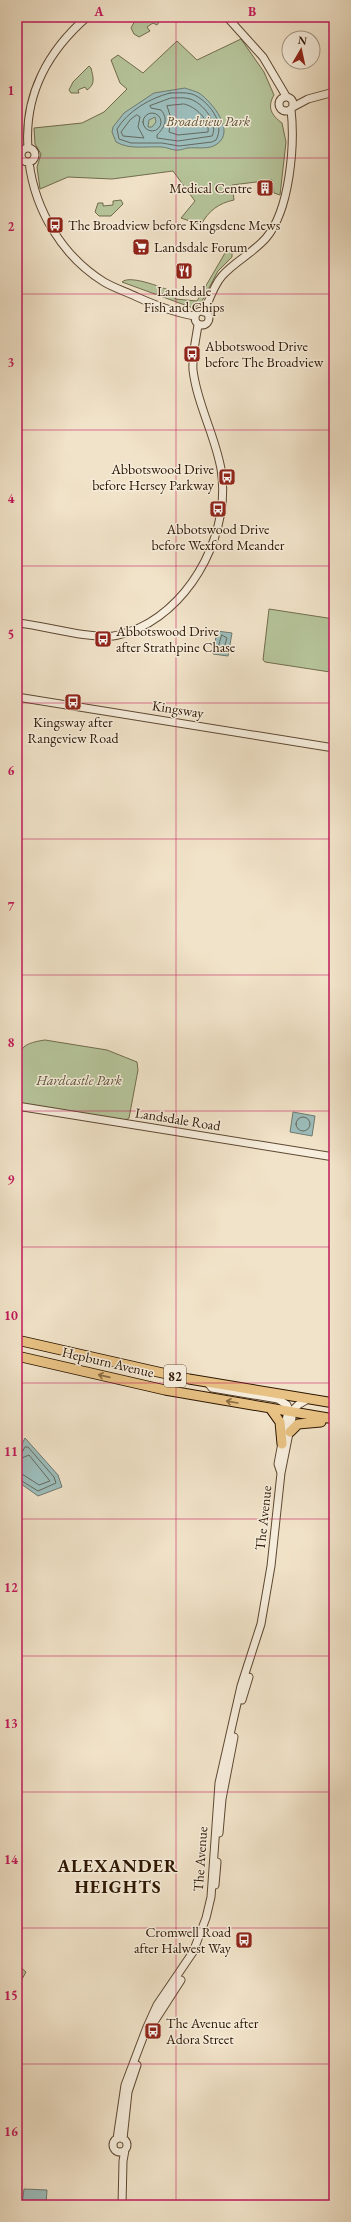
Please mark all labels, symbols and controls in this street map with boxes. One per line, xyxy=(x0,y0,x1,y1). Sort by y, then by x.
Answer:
text: A xyxy=(93,3,104,20)
text: B xyxy=(248,3,256,20)
north arrow xyxy=(281,30,321,70)
text: N xyxy=(297,33,308,48)
text: 1 xyxy=(8,82,15,99)
park label: Broadview Park xyxy=(165,112,251,130)
building icon: Medical Centre xyxy=(255,178,275,198)
place label: Medical Centre xyxy=(169,179,253,197)
bus stop icon: The Broadview before Kingsdene Mews xyxy=(45,215,65,235)
place label: The Broadview before Kingsdene Mews xyxy=(68,216,281,234)
text: 2 xyxy=(8,218,15,235)
supermarket icon: Landsdale Forum xyxy=(131,237,151,257)
place label: Landsdale Forum xyxy=(154,238,248,256)
restaurant icon: Landsdale Fish and Chips xyxy=(174,261,194,281)
place label: Landsdale Fish and Chips xyxy=(144,282,225,316)
place label: Abbotswood Drive before The Broadview xyxy=(204,337,324,371)
bus stop icon: Abbotswood Drive before The Broadview xyxy=(182,344,202,364)
text: 3 xyxy=(8,354,15,371)
place label: Abbotswood Drive before Hersey Parkway xyxy=(92,460,215,494)
bus stop icon: Abbotswood Drive before Hersey Parkway xyxy=(217,467,237,487)
text: 4 xyxy=(8,490,15,507)
bus stop icon: Abbotswood Drive before Wexford Meander xyxy=(208,499,228,519)
place label: Abbotswood Drive before Wexford Meander xyxy=(152,520,285,554)
place label: Abbotswood Drive after Strathpine Chase xyxy=(115,622,236,656)
text: 5 xyxy=(8,626,14,643)
bus stop icon: Abbotswood Drive after Strathpine Chase xyxy=(93,629,113,649)
bus stop icon: Kingsway after Rangeview Road xyxy=(63,692,83,712)
street label: Kingsway xyxy=(151,696,206,722)
place label: Kingsway after Rangeview Road xyxy=(27,713,120,747)
text: 6 xyxy=(8,762,15,779)
text: 7 xyxy=(8,898,15,915)
text: 8 xyxy=(8,1034,15,1051)
park label: Hardcastle Park xyxy=(35,1071,122,1089)
street label: Landsdale Road xyxy=(134,1103,223,1135)
text: 9 xyxy=(8,1171,15,1188)
text: 10 xyxy=(4,1307,18,1324)
street label: Hepburn Avenue xyxy=(60,1343,156,1381)
road number: 82 xyxy=(164,1365,186,1387)
one-way arrow xyxy=(98,1372,111,1379)
one-way arrow xyxy=(225,1397,238,1405)
text: 11 xyxy=(4,1443,18,1460)
street label: The Avenue xyxy=(251,1484,275,1551)
text: 12 xyxy=(4,1579,18,1596)
text: 13 xyxy=(4,1715,18,1732)
street label: The Avenue xyxy=(189,1825,211,1892)
text: 14 xyxy=(4,1851,18,1868)
district label: ALEXANDER HEIGHTS xyxy=(56,1854,179,1898)
place label: Cromwell Road after Halwest Way xyxy=(134,1923,232,1957)
bus stop icon: Cromwell Road after Halwest Way xyxy=(234,1930,254,1950)
text: 15 xyxy=(4,1987,18,2004)
place label: The Avenue after Adora Street xyxy=(165,2014,259,2048)
bus stop icon: The Avenue after Adora Street xyxy=(143,2021,163,2041)
text: 16 xyxy=(4,2123,18,2140)

